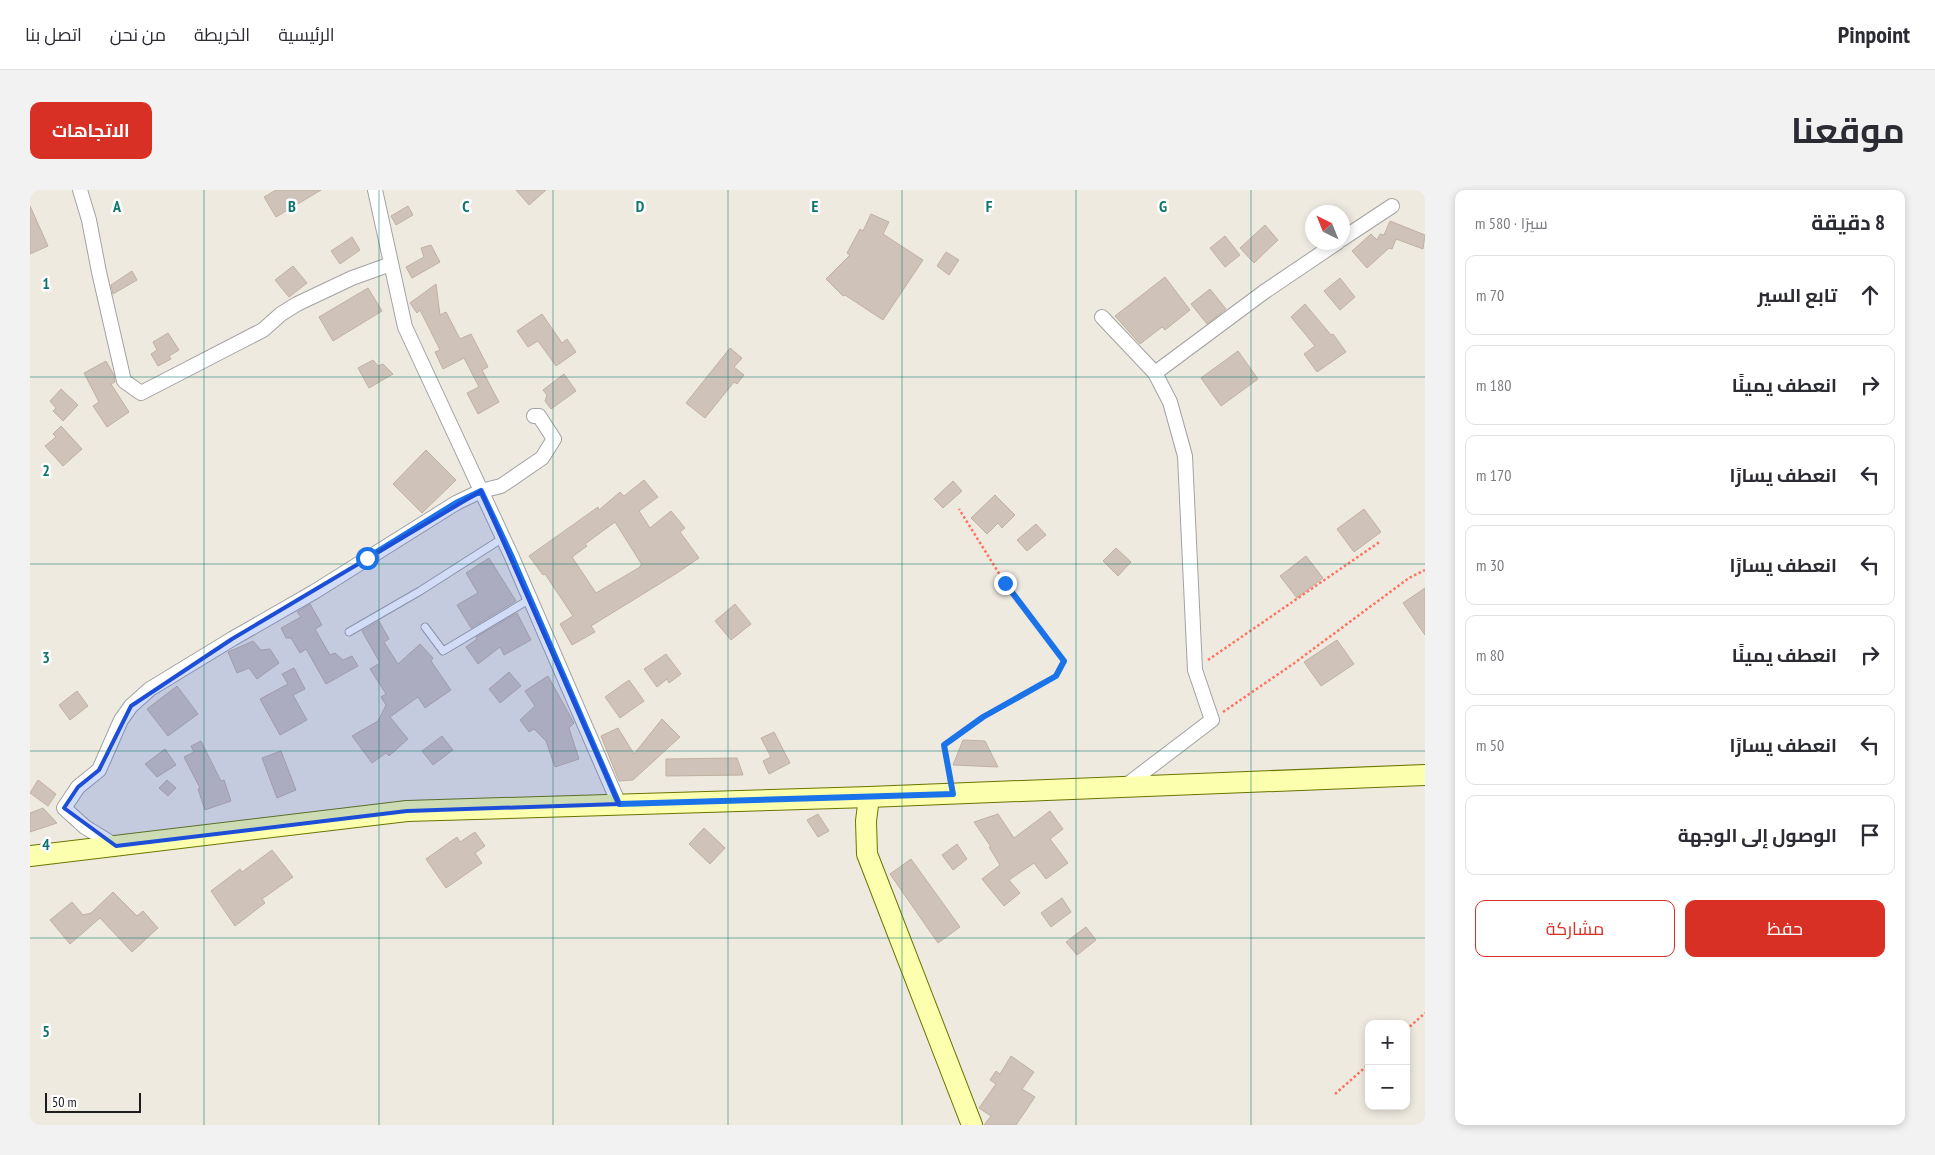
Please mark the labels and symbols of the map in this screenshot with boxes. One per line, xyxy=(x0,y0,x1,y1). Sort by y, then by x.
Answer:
text: A xyxy=(112,196,122,216)
text: B xyxy=(288,196,296,216)
text: C xyxy=(462,196,470,216)
text: D xyxy=(636,196,645,216)
text: E xyxy=(812,196,819,216)
text: F xyxy=(986,196,993,216)
text: G xyxy=(1159,196,1167,216)
north arrow xyxy=(1305,205,1350,250)
text: 1 xyxy=(42,273,50,293)
text: 2 xyxy=(42,460,50,480)
route start xyxy=(356,547,379,570)
route end xyxy=(994,572,1017,595)
text: 3 xyxy=(42,647,50,667)
text: 4 xyxy=(42,834,50,854)
text: 5 xyxy=(42,1021,50,1041)
scale bar xyxy=(45,1090,141,1113)

